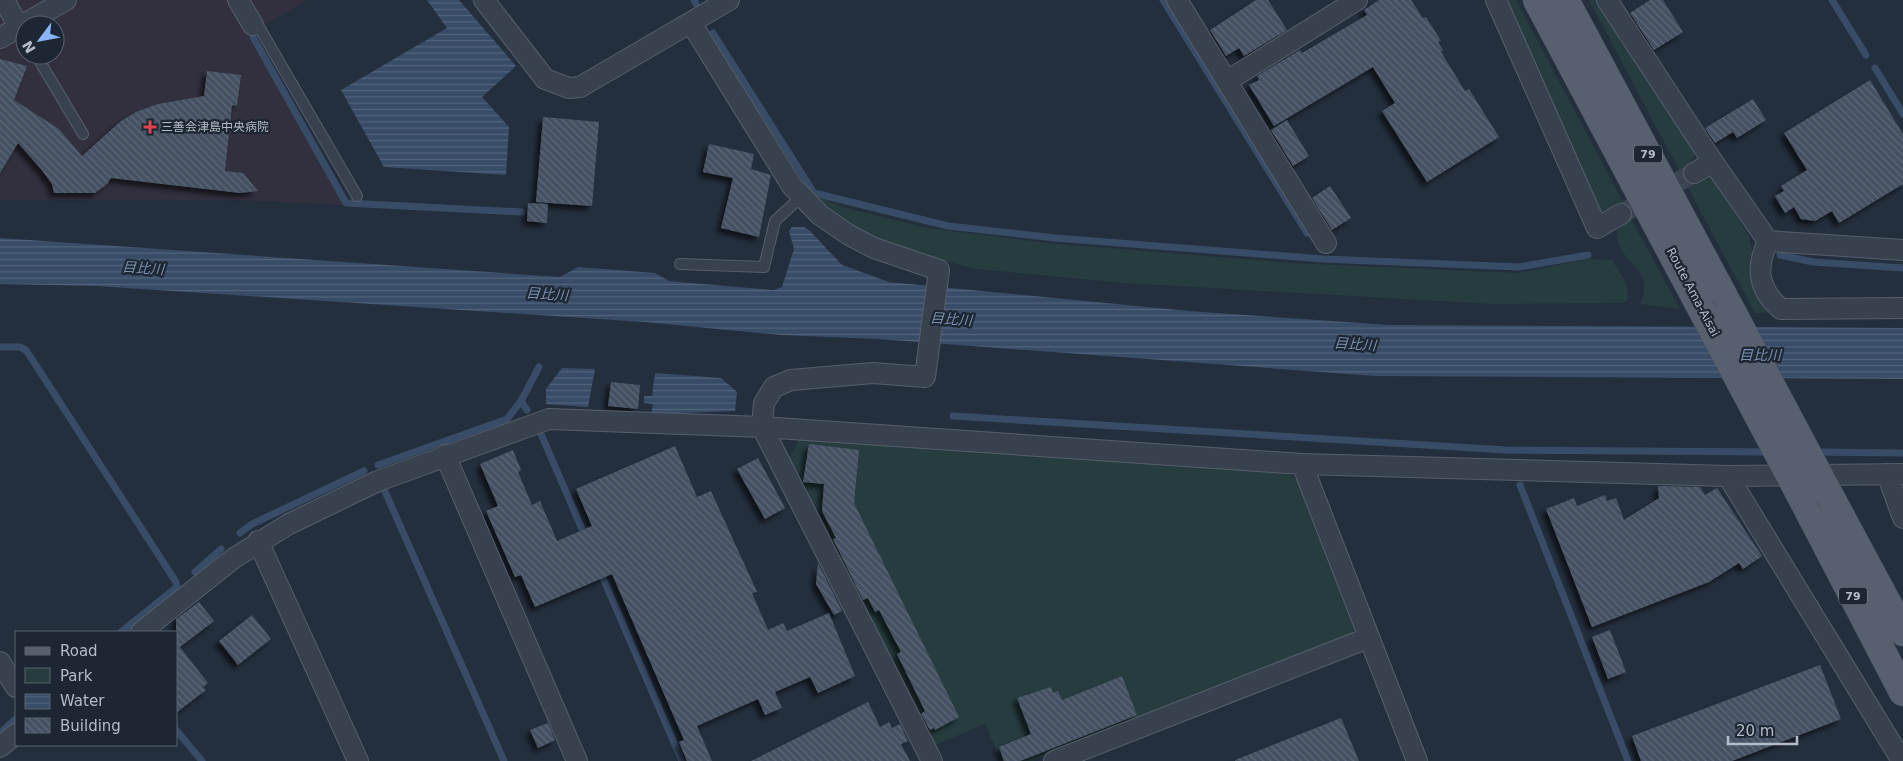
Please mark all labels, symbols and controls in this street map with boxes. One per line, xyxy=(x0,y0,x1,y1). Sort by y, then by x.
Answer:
north arrow xyxy=(15,15,65,65)
text: N xyxy=(19,38,39,56)
marker: 三善会津島中央病院 xyxy=(143,120,157,134)
place label: 三善会津島中央病院 xyxy=(161,120,269,134)
road number: 79 xyxy=(1634,146,1662,162)
street label: Route Ama-Aisai xyxy=(1664,245,1722,339)
water label: 目比川 xyxy=(121,259,167,278)
water label: 目比川 xyxy=(525,285,571,304)
water label: 目比川 xyxy=(929,310,975,329)
water label: 目比川 xyxy=(1333,335,1379,354)
water label: 目比川 xyxy=(1739,347,1783,363)
road number: 79 xyxy=(1839,588,1867,604)
legend xyxy=(15,631,178,746)
text: Road xyxy=(60,642,98,660)
text: Park xyxy=(60,667,93,685)
text: Water xyxy=(60,692,105,710)
scale bar xyxy=(1728,714,1797,746)
text: Building xyxy=(60,717,121,735)
text: 20 m xyxy=(1736,722,1774,740)

